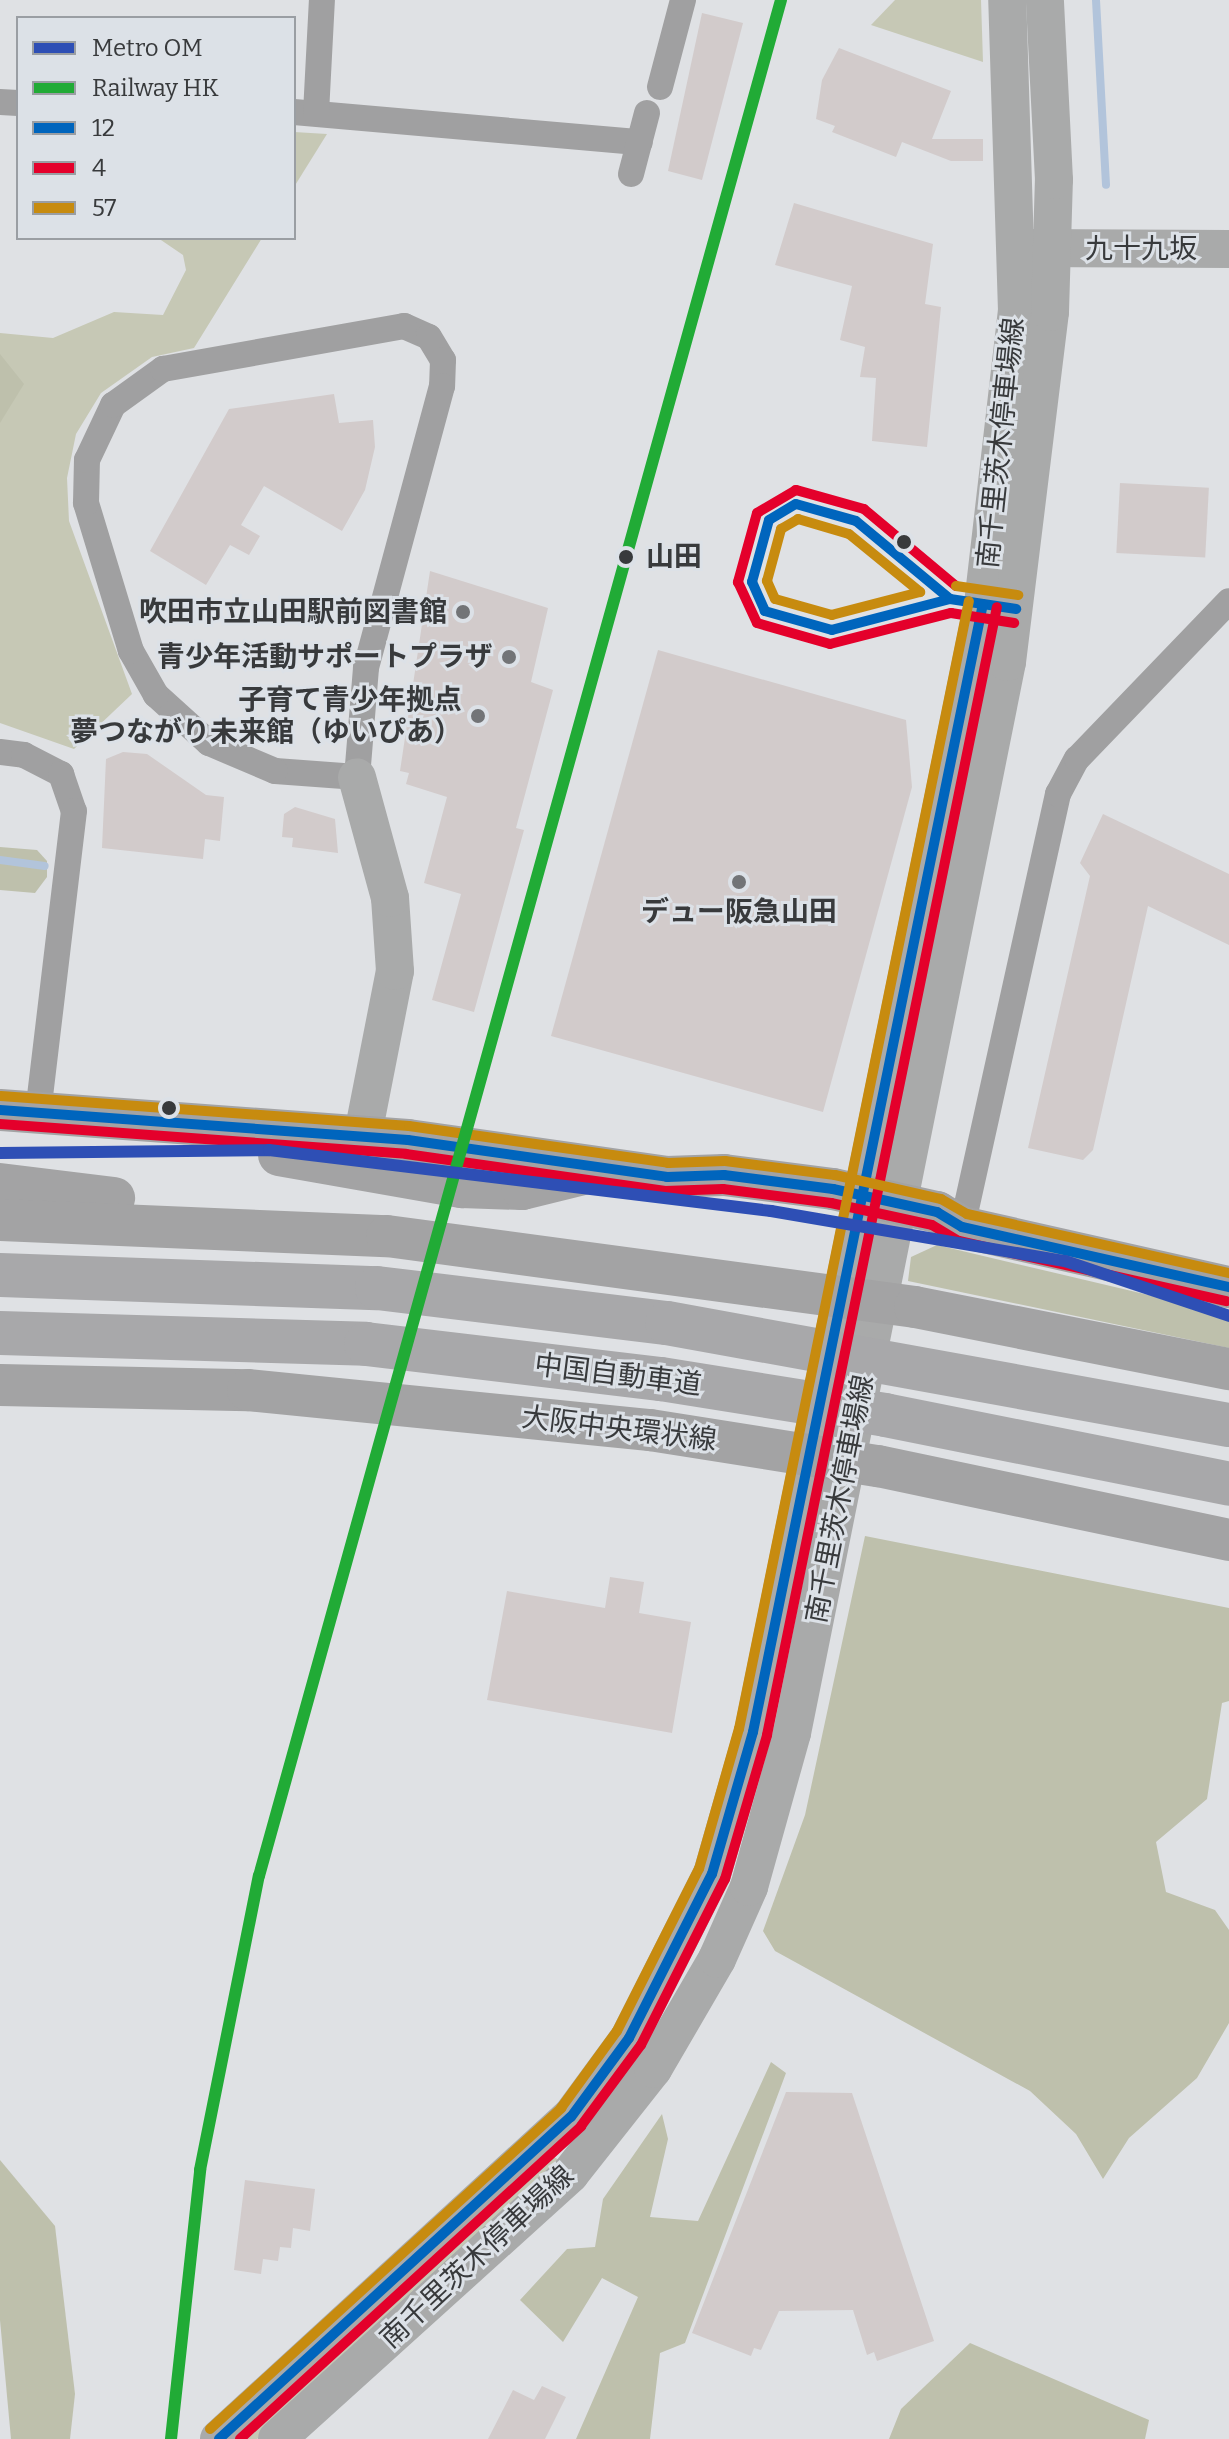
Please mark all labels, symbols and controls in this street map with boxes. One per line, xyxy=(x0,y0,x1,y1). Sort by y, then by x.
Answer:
legend xyxy=(16,16,296,240)
text: Metro OM xyxy=(92,34,203,62)
text: Railway HK xyxy=(92,74,219,102)
text: 12 xyxy=(92,114,115,142)
text: 4 xyxy=(92,154,106,182)
text: 57 xyxy=(92,194,116,222)
street label: 九十九坂 xyxy=(1085,232,1197,266)
street label: 南千里茨木停車場線 xyxy=(971,316,1031,570)
unlabelled marker xyxy=(896,534,912,550)
place label: 山田 xyxy=(646,540,702,574)
marker: 山田 xyxy=(613,544,639,570)
place label: 吹田市立山田駅前図書館 xyxy=(139,595,447,629)
marker: 吹田市立山田駅前図書館 xyxy=(454,603,472,621)
place label: 青少年活動サポートプラザ xyxy=(157,640,493,674)
marker: 青少年活動サポートプラザ xyxy=(500,648,518,666)
place label: 子育て青少年拠点 夢つながり未来館（ゆいぴあ） xyxy=(70,683,462,749)
marker: 子育て青少年拠点 夢つながり未来館（ゆいぴあ） xyxy=(469,707,487,725)
marker: デュー阪急山田 xyxy=(730,873,748,891)
place label: デュー阪急山田 xyxy=(641,895,837,929)
unlabelled marker xyxy=(161,1100,177,1116)
street label: 中国自動車道 xyxy=(533,1348,703,1402)
street label: 南千里茨木停車場線 xyxy=(799,1372,881,1626)
street label: 大阪中央環状線 xyxy=(520,1400,718,1458)
street label: 南千里茨木停車場線 xyxy=(373,2159,581,2355)

